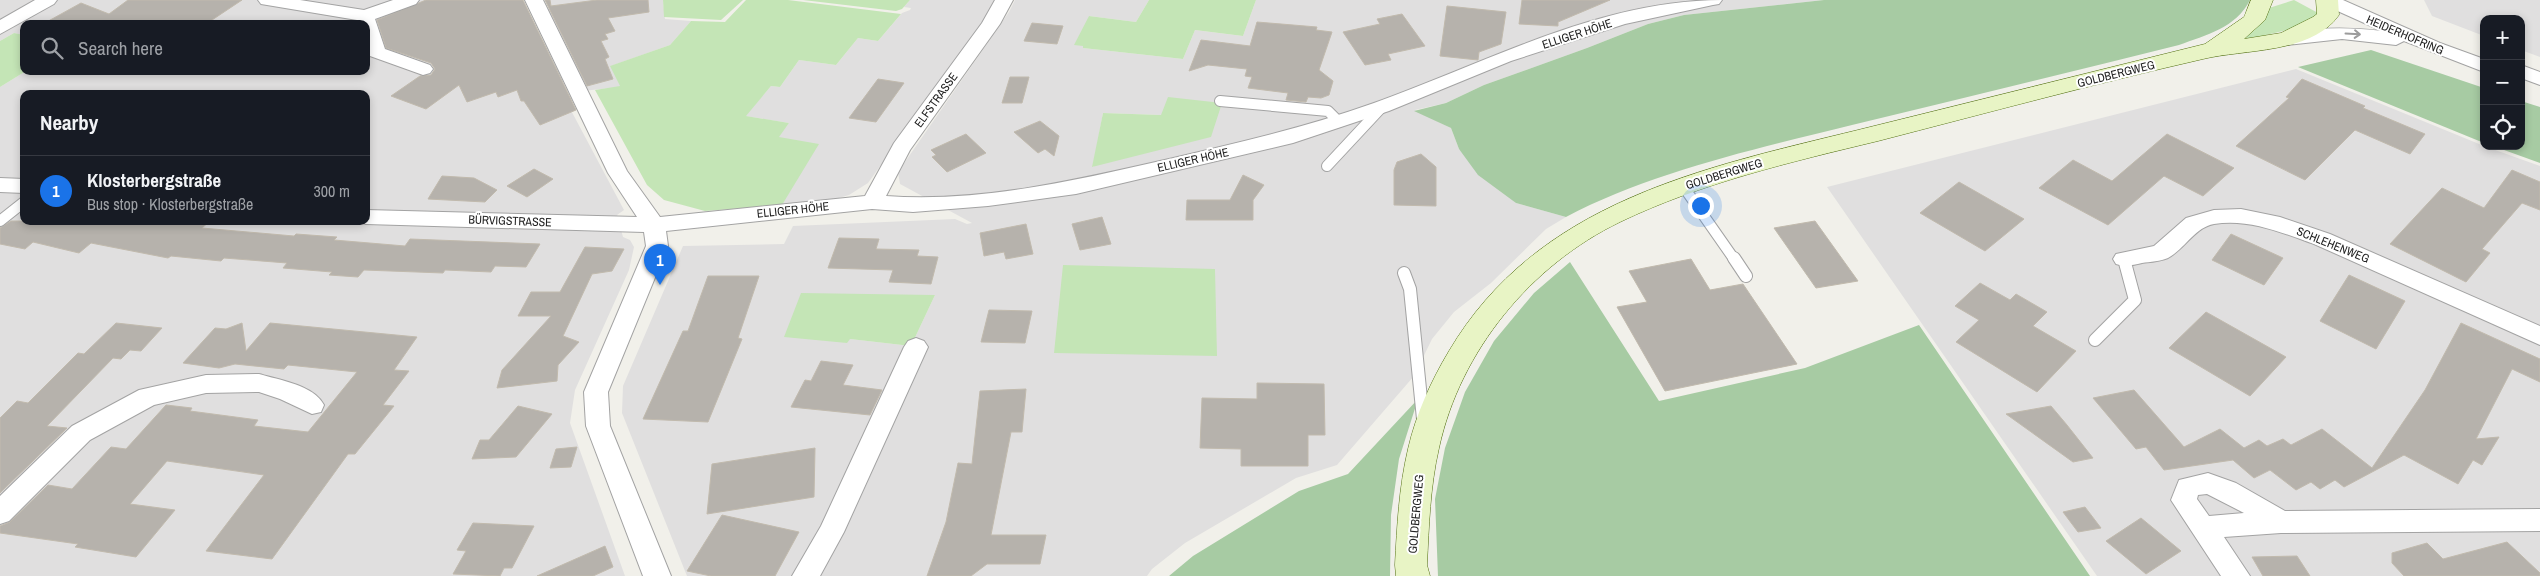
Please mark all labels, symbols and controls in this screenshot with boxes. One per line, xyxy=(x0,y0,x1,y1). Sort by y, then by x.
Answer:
street label: HEIDERHOFRING xyxy=(2364,12,2446,58)
street label: ELLIGER HÖHE xyxy=(1540,14,1614,53)
map controls xyxy=(2480,15,2525,150)
button: + xyxy=(2480,15,2525,60)
search box xyxy=(20,20,370,75)
one-way arrow xyxy=(2344,29,2360,38)
icon: search xyxy=(38,34,66,62)
text: Search here xyxy=(78,35,163,61)
street label: GOLDBERGWEG xyxy=(2076,57,2156,91)
button: − xyxy=(2480,60,2525,105)
street label: ELFSTRASSE xyxy=(911,69,961,131)
button: locate xyxy=(2480,105,2525,150)
text: Nearby xyxy=(40,108,98,137)
street label: ELLIGER HÖHE xyxy=(1156,143,1230,176)
street label: GOLDBERGWEG xyxy=(1684,155,1764,193)
text: Klosterbergstraße xyxy=(87,167,221,193)
text: 1 xyxy=(52,180,60,202)
text: 300 m xyxy=(314,180,350,202)
text: Bus stop · Klosterbergstraße xyxy=(87,193,253,215)
your location xyxy=(1688,193,1714,219)
street label: ELLIGER HÖHE xyxy=(756,197,830,222)
street label: BÜRVIGSTRASSE xyxy=(468,211,552,230)
street label: SCHLEHENWEG xyxy=(2294,223,2372,267)
pin: 1 xyxy=(644,244,676,285)
street label: GOLDBERGWEG xyxy=(1405,474,1427,554)

